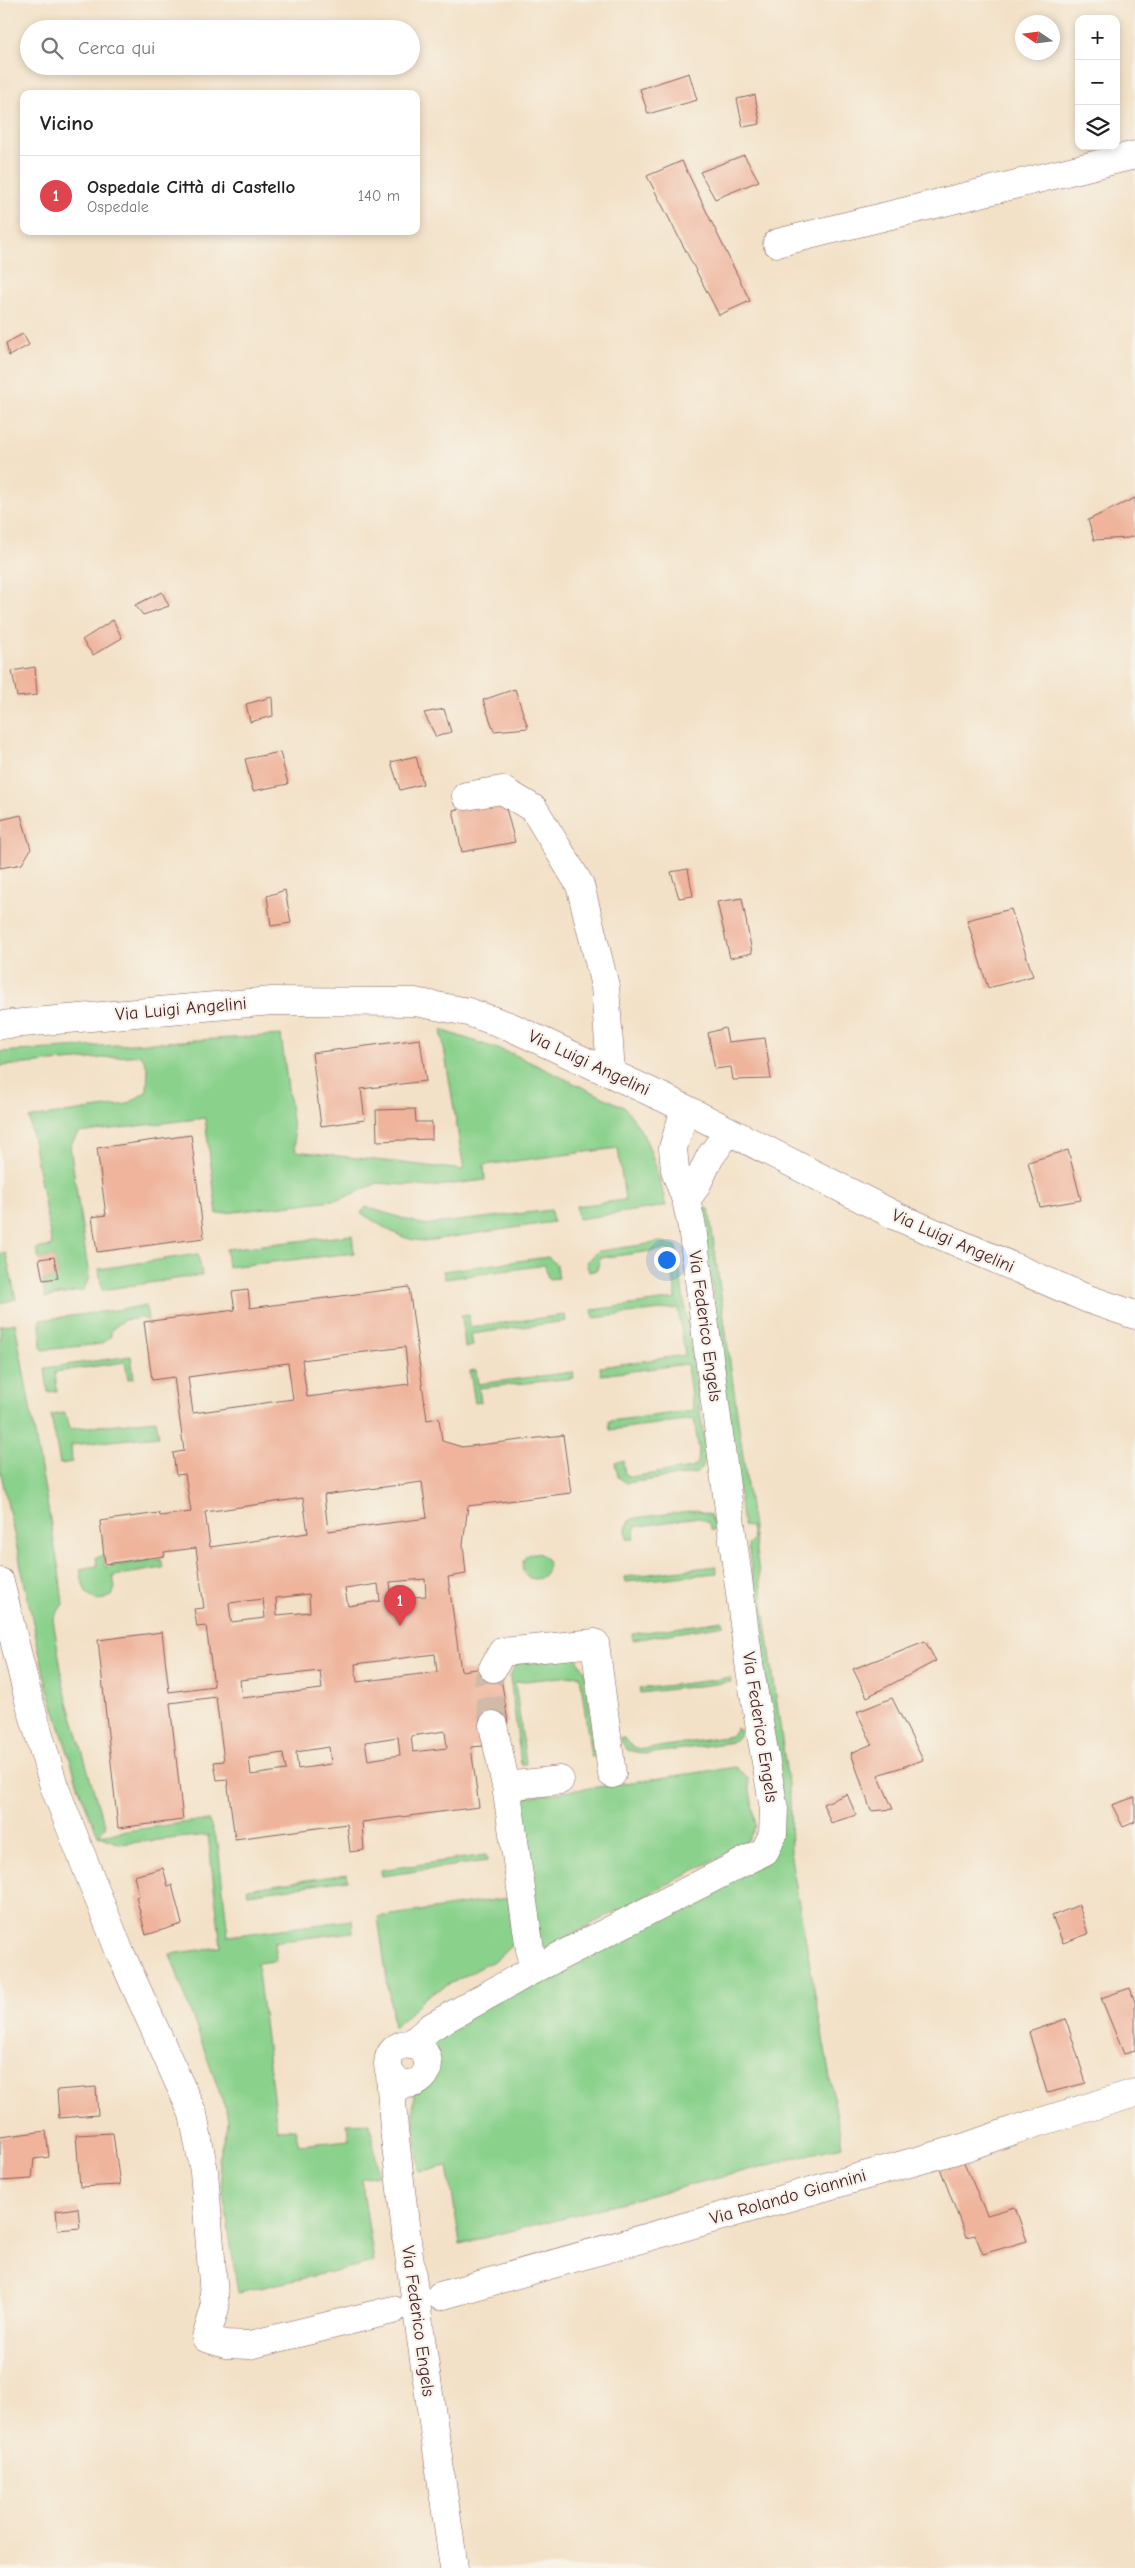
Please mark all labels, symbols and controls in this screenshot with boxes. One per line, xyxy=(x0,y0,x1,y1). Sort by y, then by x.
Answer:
north arrow xyxy=(1015,15,1060,60)
map controls xyxy=(1075,15,1120,150)
button: + xyxy=(1075,15,1120,60)
search box xyxy=(20,20,420,75)
icon: search xyxy=(38,34,66,62)
text: Cerca qui xyxy=(78,37,155,59)
button: − xyxy=(1075,60,1120,105)
button: layers xyxy=(1075,105,1120,150)
text: Vicino xyxy=(40,111,94,135)
text: Ospedale Città di Castello xyxy=(87,176,295,198)
text: 1 xyxy=(53,187,59,205)
text: 140 m xyxy=(358,187,400,205)
text: Ospedale xyxy=(87,198,149,216)
street label: Via Luigi Angelini xyxy=(114,993,248,1025)
street label: Via Luigi Angelini xyxy=(525,1026,653,1100)
street label: Via Luigi Angelini xyxy=(889,1205,1017,1277)
your location xyxy=(654,1247,680,1273)
street label: Via Federico Engels xyxy=(684,1249,726,1403)
pin: 1 xyxy=(384,1585,416,1626)
street label: Via Federico Engels xyxy=(738,1650,782,1804)
street label: Via Rolando Giannini xyxy=(707,2165,869,2229)
street label: Via Federico Engels xyxy=(397,2244,439,2398)

